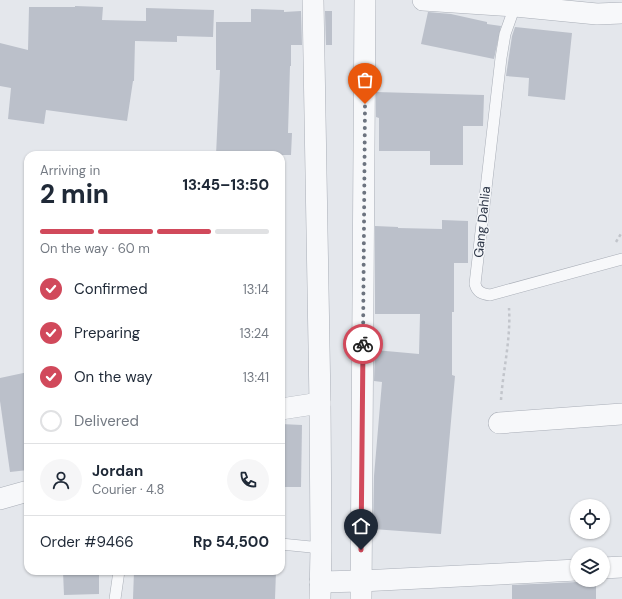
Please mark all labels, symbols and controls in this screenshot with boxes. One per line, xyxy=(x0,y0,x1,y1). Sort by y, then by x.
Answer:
pin xyxy=(348,63,382,104)
icon: bag xyxy=(354,69,376,91)
text: Arriving in xyxy=(40,162,100,179)
text: 13:45–13:50 xyxy=(182,175,269,195)
text: 2 min xyxy=(40,177,109,211)
street label: Gang Dahlia xyxy=(470,185,494,259)
text: On the way · 60 m xyxy=(40,240,150,257)
icon: check xyxy=(40,278,62,300)
text: Confirmed xyxy=(74,279,148,299)
text: 13:14 xyxy=(243,281,269,298)
icon: check xyxy=(40,322,62,344)
text: Preparing xyxy=(74,323,140,343)
courier xyxy=(343,324,383,364)
text: 13:24 xyxy=(239,325,269,342)
icon: bike xyxy=(352,333,374,355)
icon: check xyxy=(40,366,62,388)
text: On the way xyxy=(74,367,153,387)
text: 13:41 xyxy=(243,369,269,386)
text: Delivered xyxy=(74,411,139,431)
button: person xyxy=(40,459,82,501)
button: phone xyxy=(227,459,269,501)
text: Jordan xyxy=(92,461,143,481)
text: Courier · 4.8 xyxy=(92,481,164,498)
map controls xyxy=(570,499,610,587)
button: locate xyxy=(570,499,610,539)
pin xyxy=(344,509,378,550)
icon: home xyxy=(350,515,372,537)
text: Order #9466 xyxy=(40,532,134,552)
text: Rp 54,500 xyxy=(193,532,269,552)
button: layers xyxy=(570,547,610,587)

